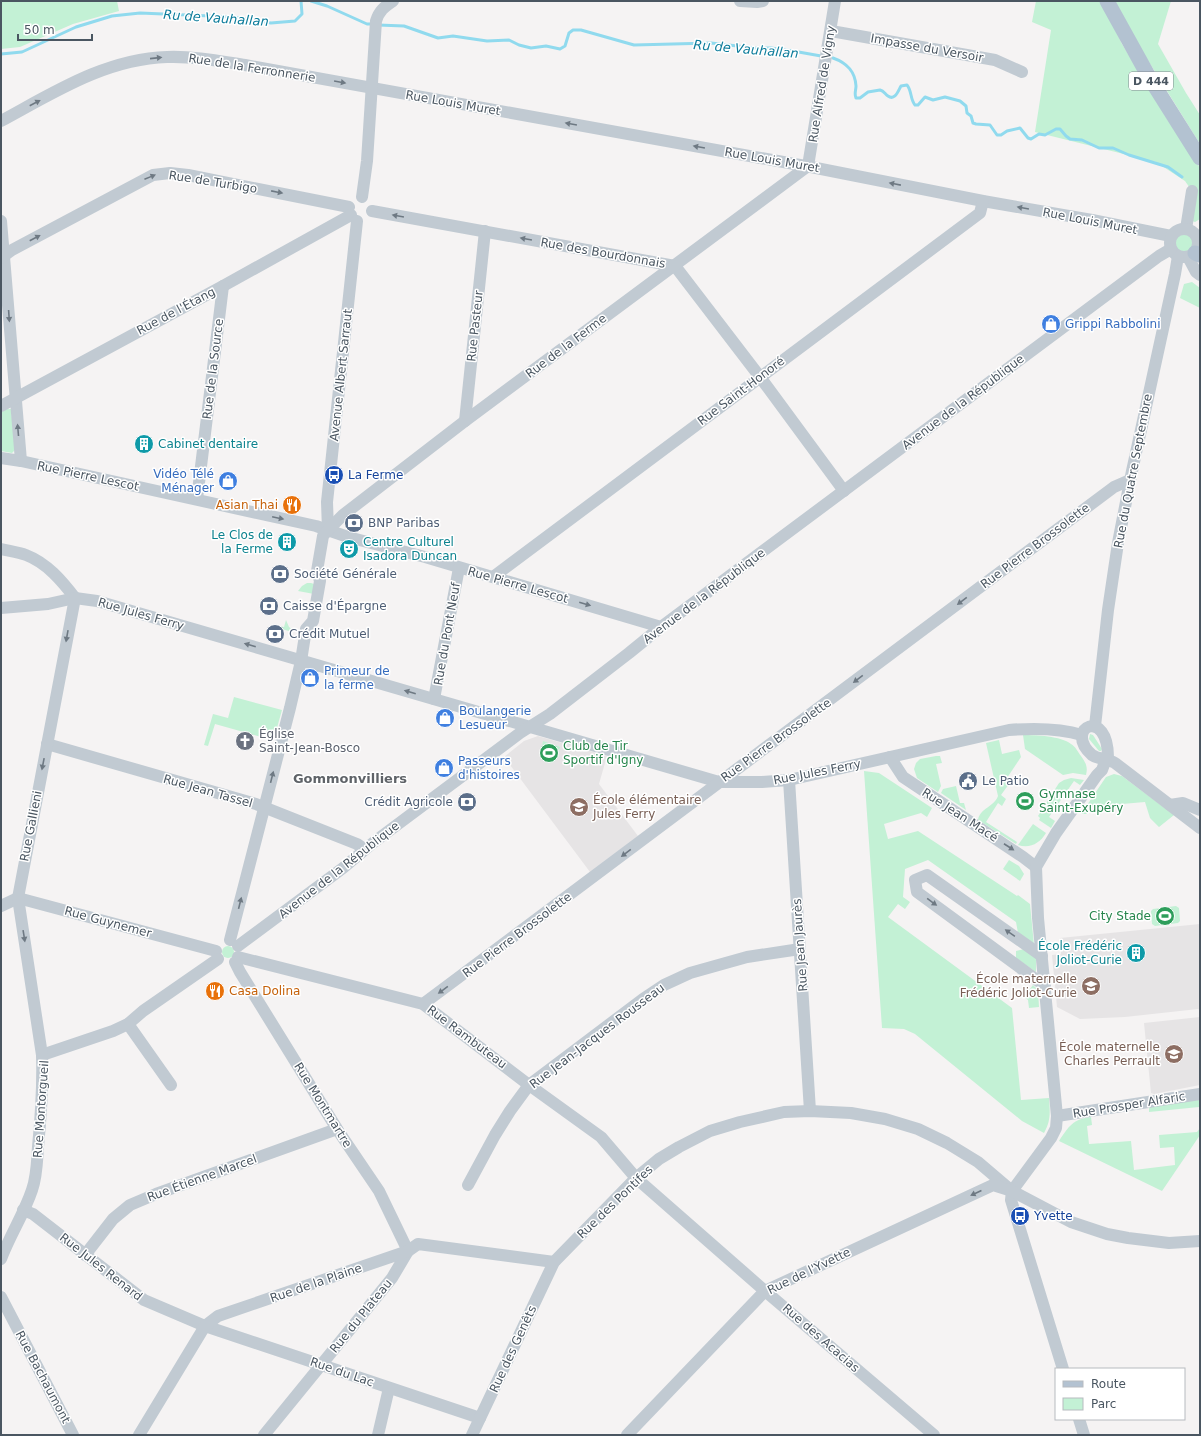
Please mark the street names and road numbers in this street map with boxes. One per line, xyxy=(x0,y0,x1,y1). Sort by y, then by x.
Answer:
street label: Rue Alfred de Vigny xyxy=(806,24,838,144)
street label: Impasse du Versoir xyxy=(869,31,985,65)
street label: Rue de la Ferronnerie xyxy=(187,51,317,85)
road number: D 444 xyxy=(1129,72,1173,90)
street label: Rue Louis Muret xyxy=(404,88,502,118)
street label: Rue Louis Muret xyxy=(723,145,821,175)
street label: Rue de Turbigo xyxy=(168,168,258,196)
street label: Rue Louis Muret xyxy=(1041,205,1139,237)
street label: Rue des Bourdonnais xyxy=(539,235,667,271)
street label: Rue de l'Étang xyxy=(134,284,218,338)
street label: Rue Pasteur xyxy=(464,290,486,362)
street label: Avenue Albert Sarraut xyxy=(327,308,355,442)
street label: Rue de la Ferme xyxy=(523,311,609,381)
street label: Rue de la Source xyxy=(200,318,226,420)
street label: Avenue de la République xyxy=(899,352,1027,452)
street label: Rue Saint-Honoré xyxy=(695,354,787,428)
street label: Rue du Quatre Septembre xyxy=(1111,393,1155,549)
street label: Rue Pierre Lescot xyxy=(36,458,140,494)
street label: Rue Pierre Brossolette xyxy=(978,501,1092,591)
street label: Avenue de la République xyxy=(640,546,768,646)
street label: Rue Pierre Lescot xyxy=(466,564,570,606)
street label: Rue du Pont Neuf xyxy=(431,581,463,686)
street label: Rue Jules Ferry xyxy=(96,595,186,633)
street label: Rue Pierre Brossolette xyxy=(718,695,834,785)
street label: Rue Jules Ferry xyxy=(772,757,862,787)
street label: Rue Jean Tassel xyxy=(162,772,254,810)
street label: Rue Jean Macé xyxy=(919,785,1001,845)
street label: Rue Gallieni xyxy=(17,790,45,862)
street label: Avenue de la République xyxy=(276,819,402,921)
street label: Rue Pierre Brossolette xyxy=(460,890,574,980)
street label: Rue Jean Jaurès xyxy=(790,898,810,992)
street label: Rue Guynemer xyxy=(63,904,153,940)
street label: Rue Jean-Jacques Rousseau xyxy=(527,981,667,1091)
street label: Rue Rambuteau xyxy=(424,1003,510,1071)
street label: Rue Montorgueil xyxy=(31,1060,51,1158)
street label: Rue Montmartre xyxy=(291,1060,355,1150)
street label: Rue Prosper Alfaric xyxy=(1072,1089,1186,1121)
street label: Rue Étienne Marcel xyxy=(145,1151,259,1204)
street label: Rue des Pontifes xyxy=(574,1162,656,1242)
street label: Rue Jules Renard xyxy=(57,1230,145,1304)
street label: Rue de l'Yvette xyxy=(765,1245,853,1297)
street label: Rue de la Plaine xyxy=(268,1261,364,1305)
street label: Rue du Plateau xyxy=(327,1276,395,1356)
street label: Rue des Acacias xyxy=(780,1301,862,1375)
street label: Rue des Genêts xyxy=(487,1303,539,1395)
street label: Rue Bachaumont xyxy=(13,1328,73,1426)
street label: Rue du Lac xyxy=(308,1355,376,1389)

